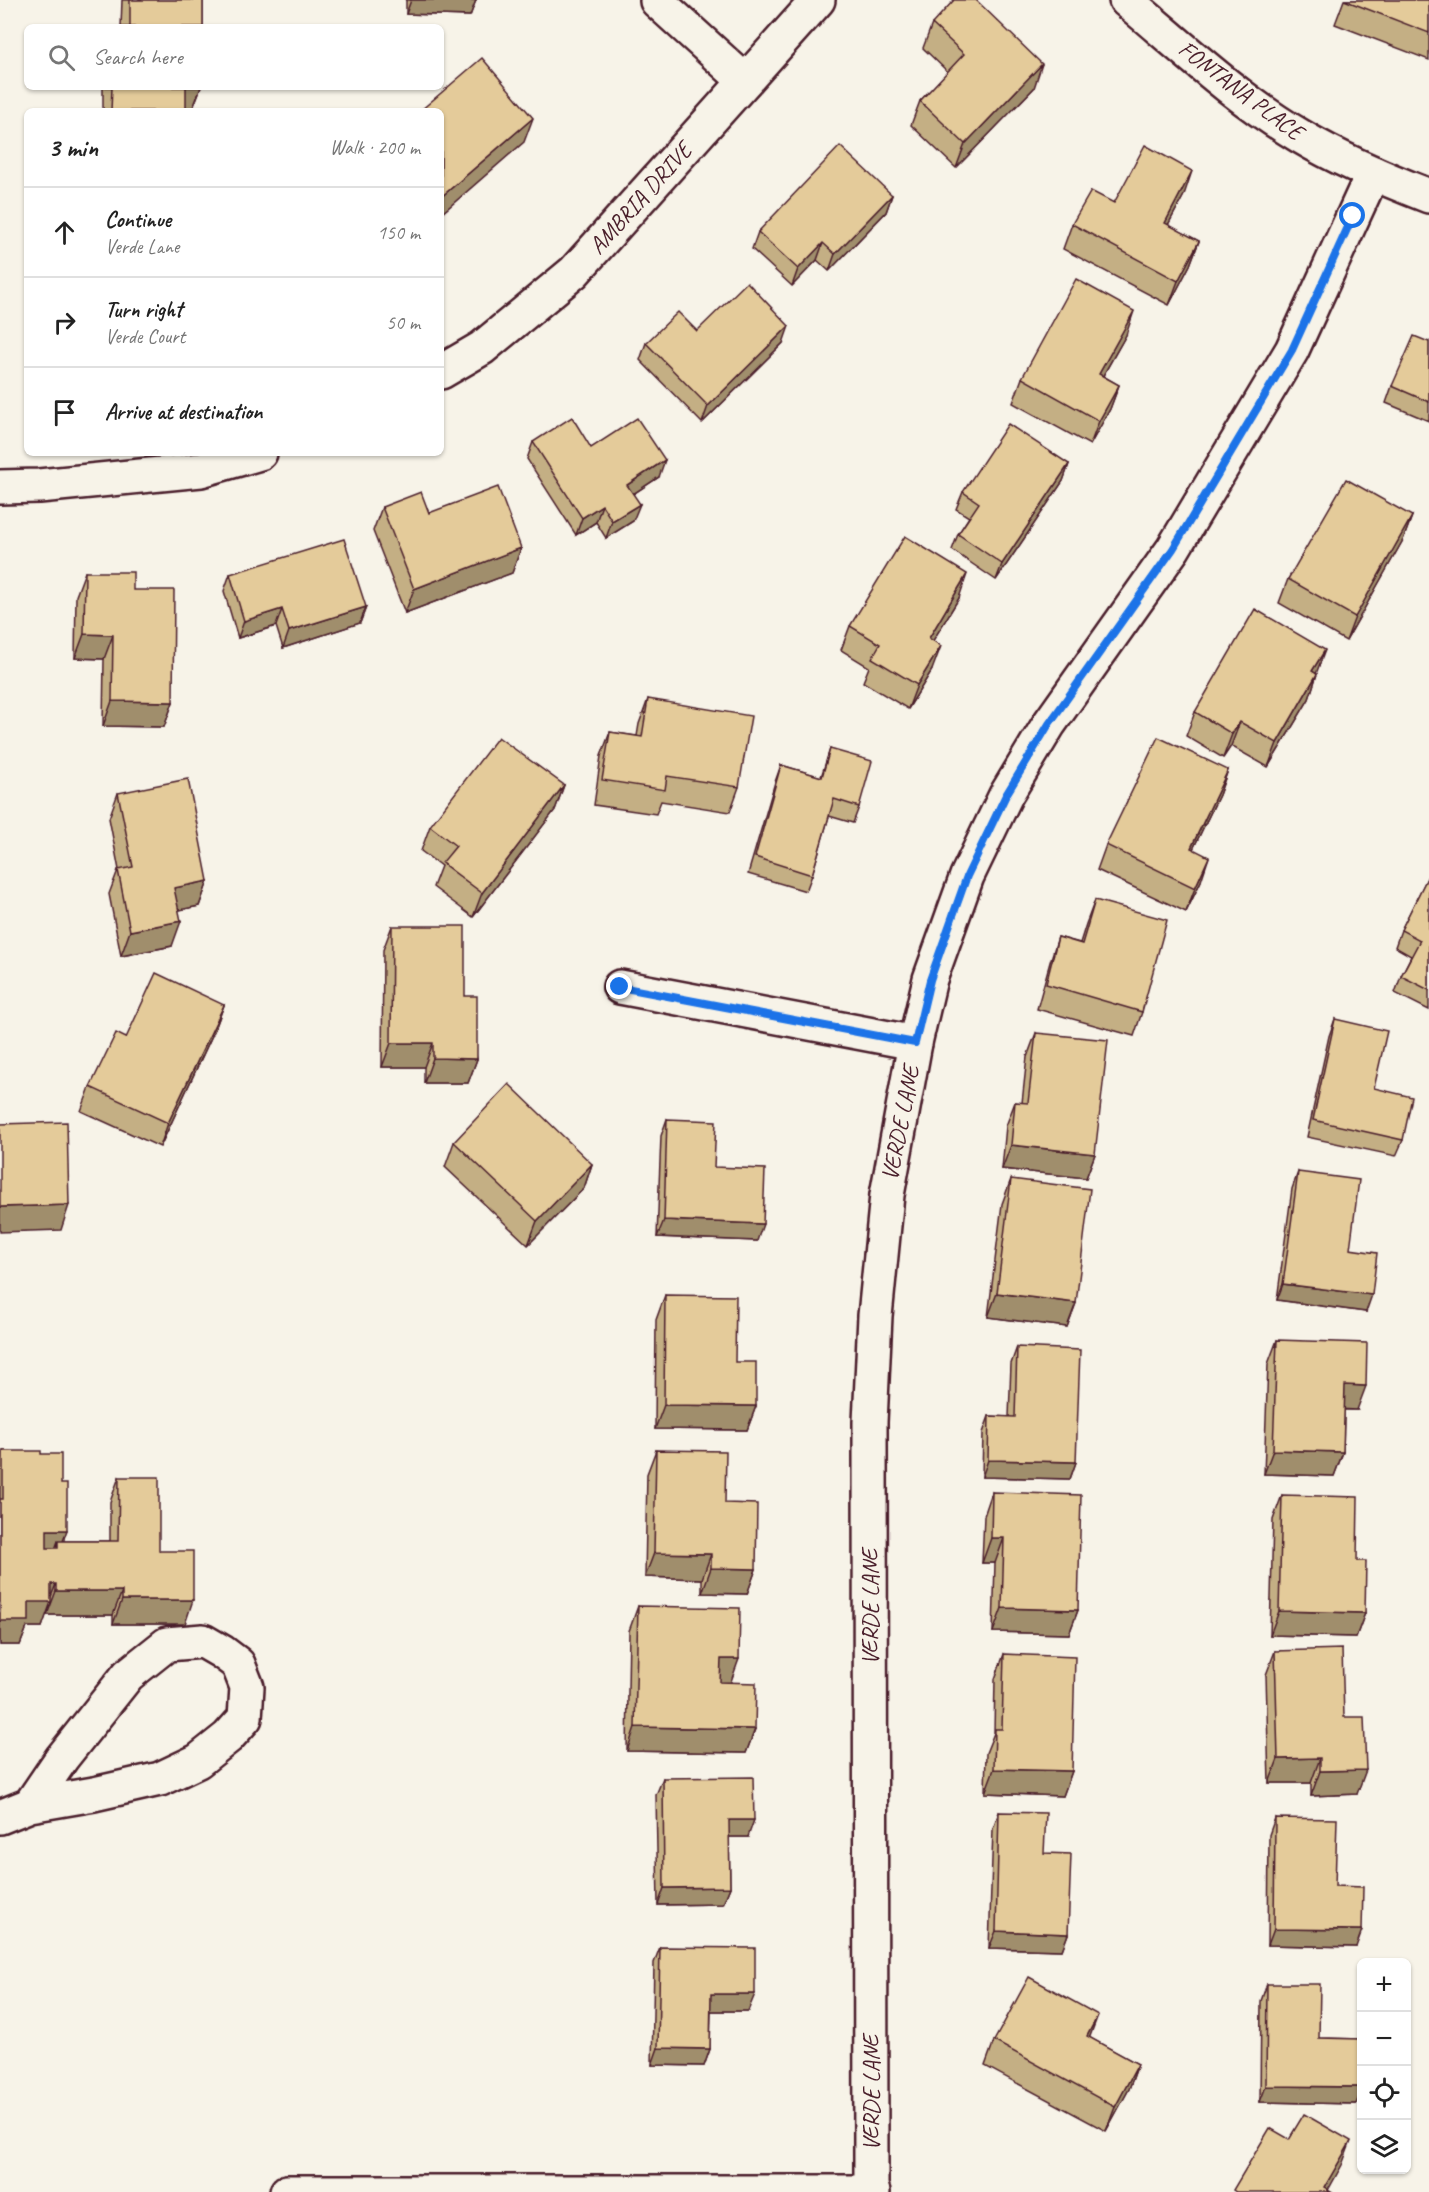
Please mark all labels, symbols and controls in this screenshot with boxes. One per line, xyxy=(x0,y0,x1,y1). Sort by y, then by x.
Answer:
search box xyxy=(24,24,444,90)
street label: FONTANA PLACE xyxy=(1173,33,1312,148)
icon: search xyxy=(45,41,78,74)
text: Search here xyxy=(93,43,183,71)
text: 3 min xyxy=(48,131,98,164)
street label: AMBRIA DRIVE xyxy=(582,134,700,260)
text: Walk · 200 m xyxy=(330,135,420,160)
route start xyxy=(1339,202,1365,228)
text: Continue xyxy=(105,206,171,234)
icon: ahead xyxy=(48,216,81,249)
text: 150 m xyxy=(377,220,420,245)
text: Verde Lane xyxy=(105,234,179,259)
text: Turn right xyxy=(105,296,182,324)
icon: right xyxy=(48,306,81,339)
text: 50 m xyxy=(386,310,420,335)
text: Verde Court xyxy=(105,324,185,349)
icon: arrive xyxy=(48,396,81,429)
text: Arrive at destination xyxy=(105,398,262,426)
route end xyxy=(606,973,632,999)
street label: VERDE LANE xyxy=(874,1060,926,1183)
street label: VERDE LANE xyxy=(855,1546,885,1665)
map controls xyxy=(1357,1958,1411,2174)
button: + xyxy=(1357,1958,1411,2012)
button: − xyxy=(1357,2012,1411,2066)
street label: VERDE LANE xyxy=(856,2032,886,2151)
button: locate xyxy=(1357,2066,1411,2120)
button: layers xyxy=(1357,2120,1411,2174)

